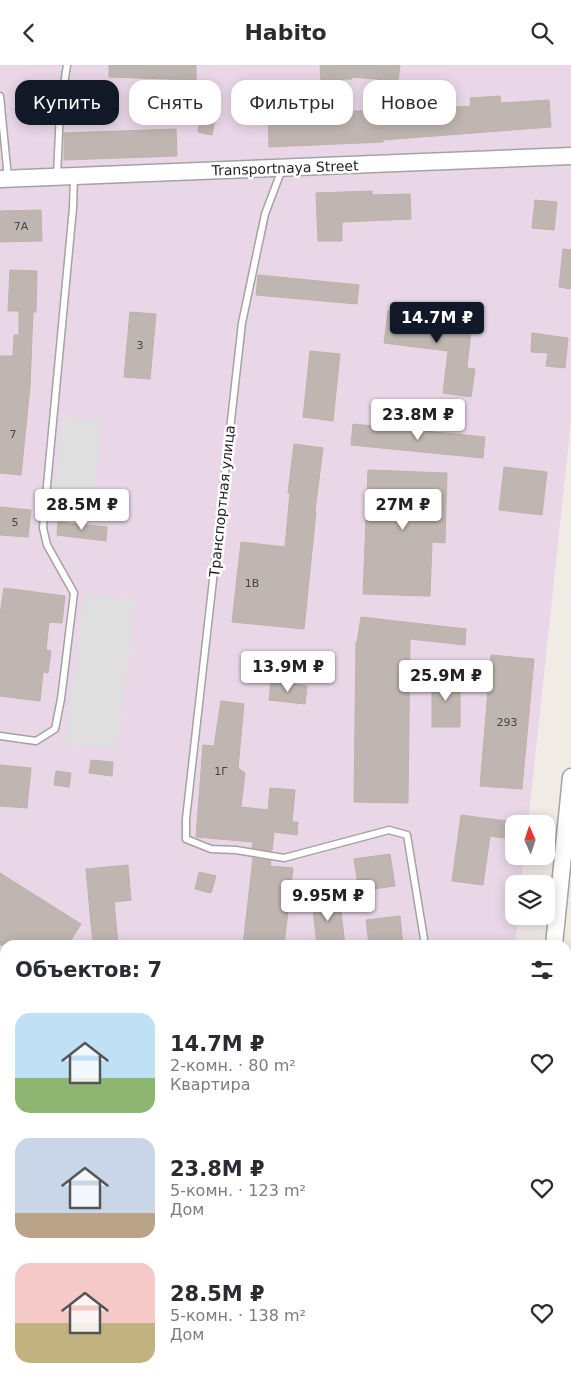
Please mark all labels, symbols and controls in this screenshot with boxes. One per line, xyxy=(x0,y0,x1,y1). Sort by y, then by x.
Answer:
icon: back xyxy=(15,19,43,47)
icon: search xyxy=(528,19,556,47)
text: Habito xyxy=(244,20,327,45)
chip: Купить xyxy=(15,80,119,125)
chip: Снять xyxy=(129,80,221,125)
chip: Фильтры xyxy=(231,80,353,125)
chip: Новое xyxy=(363,80,456,125)
street label: Transportnaya Street xyxy=(210,157,359,179)
house number: 7А xyxy=(14,220,29,233)
pin: 14.7M ₽ xyxy=(391,301,483,344)
text: 14.7M ₽ xyxy=(401,308,473,327)
house number: 3 xyxy=(137,339,144,352)
pin: 23.8M ₽ xyxy=(372,399,464,441)
text: 23.8M ₽ xyxy=(382,405,454,424)
street label: Транспортная улица xyxy=(206,424,238,579)
house number: 7 xyxy=(10,428,17,441)
pin: 28.5M ₽ xyxy=(36,489,128,531)
pin: 27M ₽ xyxy=(368,489,438,531)
text: 28.5M ₽ xyxy=(46,495,118,514)
text: 27M ₽ xyxy=(376,495,430,514)
house number: 5 xyxy=(12,516,19,529)
house number: 1В xyxy=(245,577,259,590)
pin: 13.9M ₽ xyxy=(242,651,334,693)
text: 13.9M ₽ xyxy=(252,657,324,676)
pin: 25.9M ₽ xyxy=(400,659,492,702)
text: 25.9M ₽ xyxy=(410,666,482,685)
house number: 293 xyxy=(497,716,518,729)
house number: 1Г xyxy=(214,765,228,778)
north arrow xyxy=(505,815,555,865)
map controls xyxy=(505,815,555,925)
button: layers xyxy=(505,875,555,925)
pin: 9.95M ₽ xyxy=(282,879,374,922)
text: 9.95M ₽ xyxy=(292,886,364,905)
icon: filters xyxy=(528,956,556,984)
text: Объектов: 7 xyxy=(15,958,162,982)
text: 14.7M ₽ xyxy=(170,1032,265,1056)
icon: home xyxy=(55,1033,115,1093)
icon: heart xyxy=(528,1049,556,1077)
text: 2-комн. · 80 m² xyxy=(170,1056,296,1075)
text: Квартира xyxy=(170,1075,250,1094)
text: 23.8M ₽ xyxy=(170,1157,265,1181)
icon: home xyxy=(55,1158,115,1218)
icon: heart xyxy=(528,1174,556,1202)
text: 5-комн. · 123 m² xyxy=(170,1181,306,1200)
text: Дом xyxy=(170,1200,204,1219)
text: 28.5M ₽ xyxy=(170,1282,265,1306)
icon: home xyxy=(55,1283,115,1343)
icon: heart xyxy=(528,1299,556,1327)
text: 5-комн. · 138 m² xyxy=(170,1306,306,1325)
text: Дом xyxy=(170,1325,204,1344)

